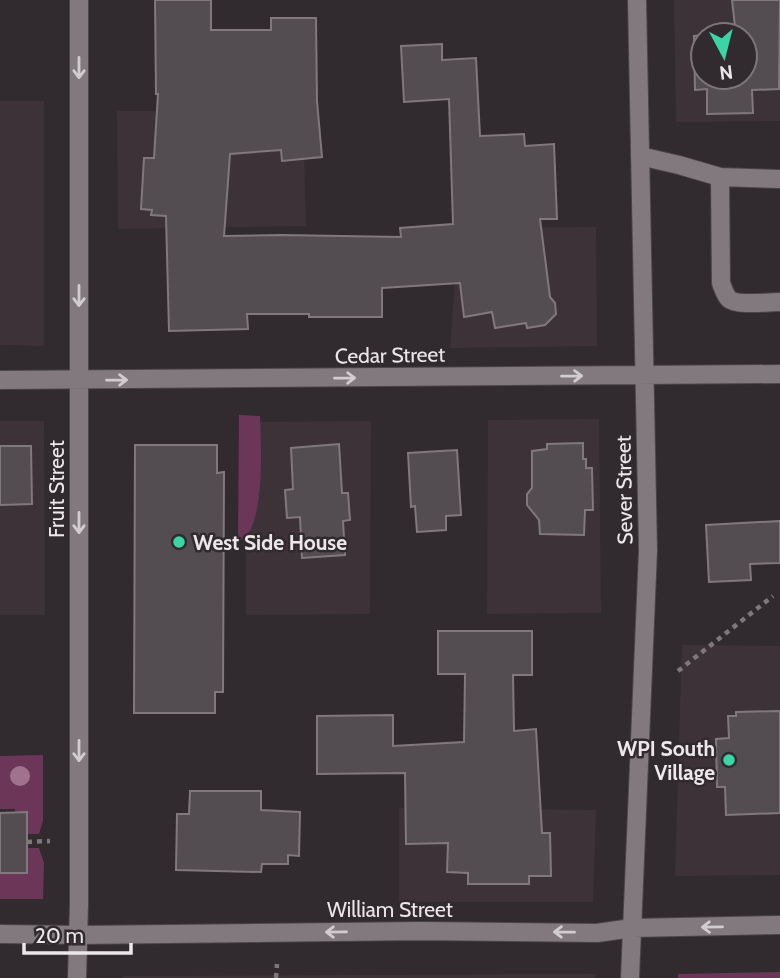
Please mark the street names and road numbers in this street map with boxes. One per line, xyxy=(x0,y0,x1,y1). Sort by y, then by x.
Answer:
street label: Cedar Street xyxy=(335,342,445,368)
street label: Sever Street xyxy=(611,435,637,545)
street label: Fruit Street xyxy=(44,440,69,538)
street label: William Street xyxy=(327,897,453,922)

